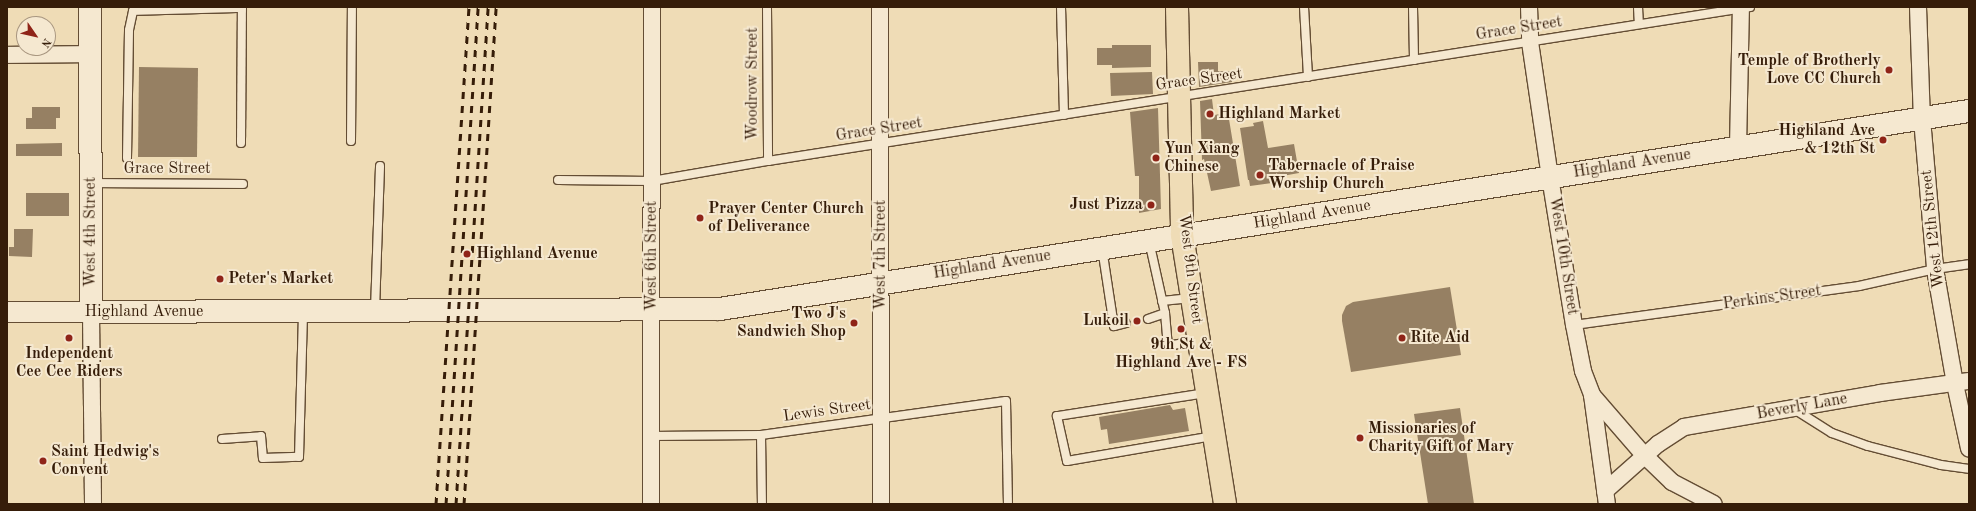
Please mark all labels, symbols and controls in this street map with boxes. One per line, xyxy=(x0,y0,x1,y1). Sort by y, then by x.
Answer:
street label: Grace Street xyxy=(1474,13,1564,45)
north arrow xyxy=(16,16,56,56)
street label: Woodrow Street xyxy=(743,27,763,141)
text: N xyxy=(39,36,52,49)
place label: Temple of Brotherly Love CC Church xyxy=(1737,51,1881,89)
street label: Grace Street xyxy=(1154,64,1244,96)
marker: Temple of Brotherly Love CC Church xyxy=(1884,65,1894,75)
place label: Highland Market xyxy=(1218,104,1340,124)
marker: Highland Market xyxy=(1205,109,1215,119)
street label: Grace Street xyxy=(834,114,924,146)
place label: Highland Ave & 12th St xyxy=(1778,121,1875,159)
marker: Highland Ave & 12th St xyxy=(1878,135,1888,145)
place label: Yun Xiang Chinese xyxy=(1164,139,1239,177)
street label: Highland Avenue xyxy=(1572,145,1692,183)
marker: Yun Xiang Chinese xyxy=(1151,153,1161,163)
place label: Tabernacle of Praise Worship Church xyxy=(1268,156,1415,194)
street label: Grace Street xyxy=(123,159,211,179)
street label: West 12th Street xyxy=(1917,168,1949,290)
marker: Tabernacle of Praise Worship Church xyxy=(1255,170,1265,180)
street label: West 4th Street xyxy=(81,177,101,287)
place label: Just Pizza xyxy=(1070,195,1143,215)
street label: West 10th Street xyxy=(1544,195,1582,317)
street label: Highland Avenue xyxy=(1252,196,1372,234)
place label: Prayer Center Church of Deliverance xyxy=(708,199,864,237)
street label: West 7th Street xyxy=(871,200,891,310)
marker: Just Pizza xyxy=(1146,200,1156,210)
street label: West 6th Street xyxy=(642,201,662,311)
marker: Prayer Center Church of Deliverance xyxy=(695,213,705,223)
street label: West 9th Street xyxy=(1174,213,1206,325)
place label: Highland Avenue xyxy=(476,244,598,264)
street label: Highland Avenue xyxy=(932,246,1052,284)
marker: Highland Avenue xyxy=(461,248,473,260)
place label: Peter's Market xyxy=(228,269,333,289)
marker: Peter's Market xyxy=(215,274,225,284)
street label: Perkins Street xyxy=(1722,282,1822,314)
street label: Highland Avenue xyxy=(85,302,203,322)
place label: Two J's Sandwich Shop xyxy=(737,304,846,342)
place label: Lukoil xyxy=(1083,311,1129,331)
marker: Lukoil xyxy=(1132,316,1142,326)
marker: Two J's Sandwich Shop xyxy=(849,318,859,328)
marker: 9th St & Highland Ave - FS xyxy=(1176,324,1186,334)
place label: Rite Aid xyxy=(1410,328,1470,348)
marker: Independent Cee Cee Riders xyxy=(64,333,74,343)
marker: Rite Aid xyxy=(1397,333,1407,343)
place label: 9th St & Highland Ave - FS xyxy=(1115,335,1247,373)
place label: Independent Cee Cee Riders xyxy=(16,344,122,382)
street label: Beverly Lane xyxy=(1755,390,1849,424)
street label: Lewis Street xyxy=(782,395,872,427)
place label: Missionaries of Charity Gift of Mary xyxy=(1368,419,1514,457)
marker: Missionaries of Charity Gift of Mary xyxy=(1355,433,1365,443)
place label: Saint Hedwig's Convent xyxy=(51,442,159,480)
marker: Saint Hedwig's Convent xyxy=(38,456,48,466)

